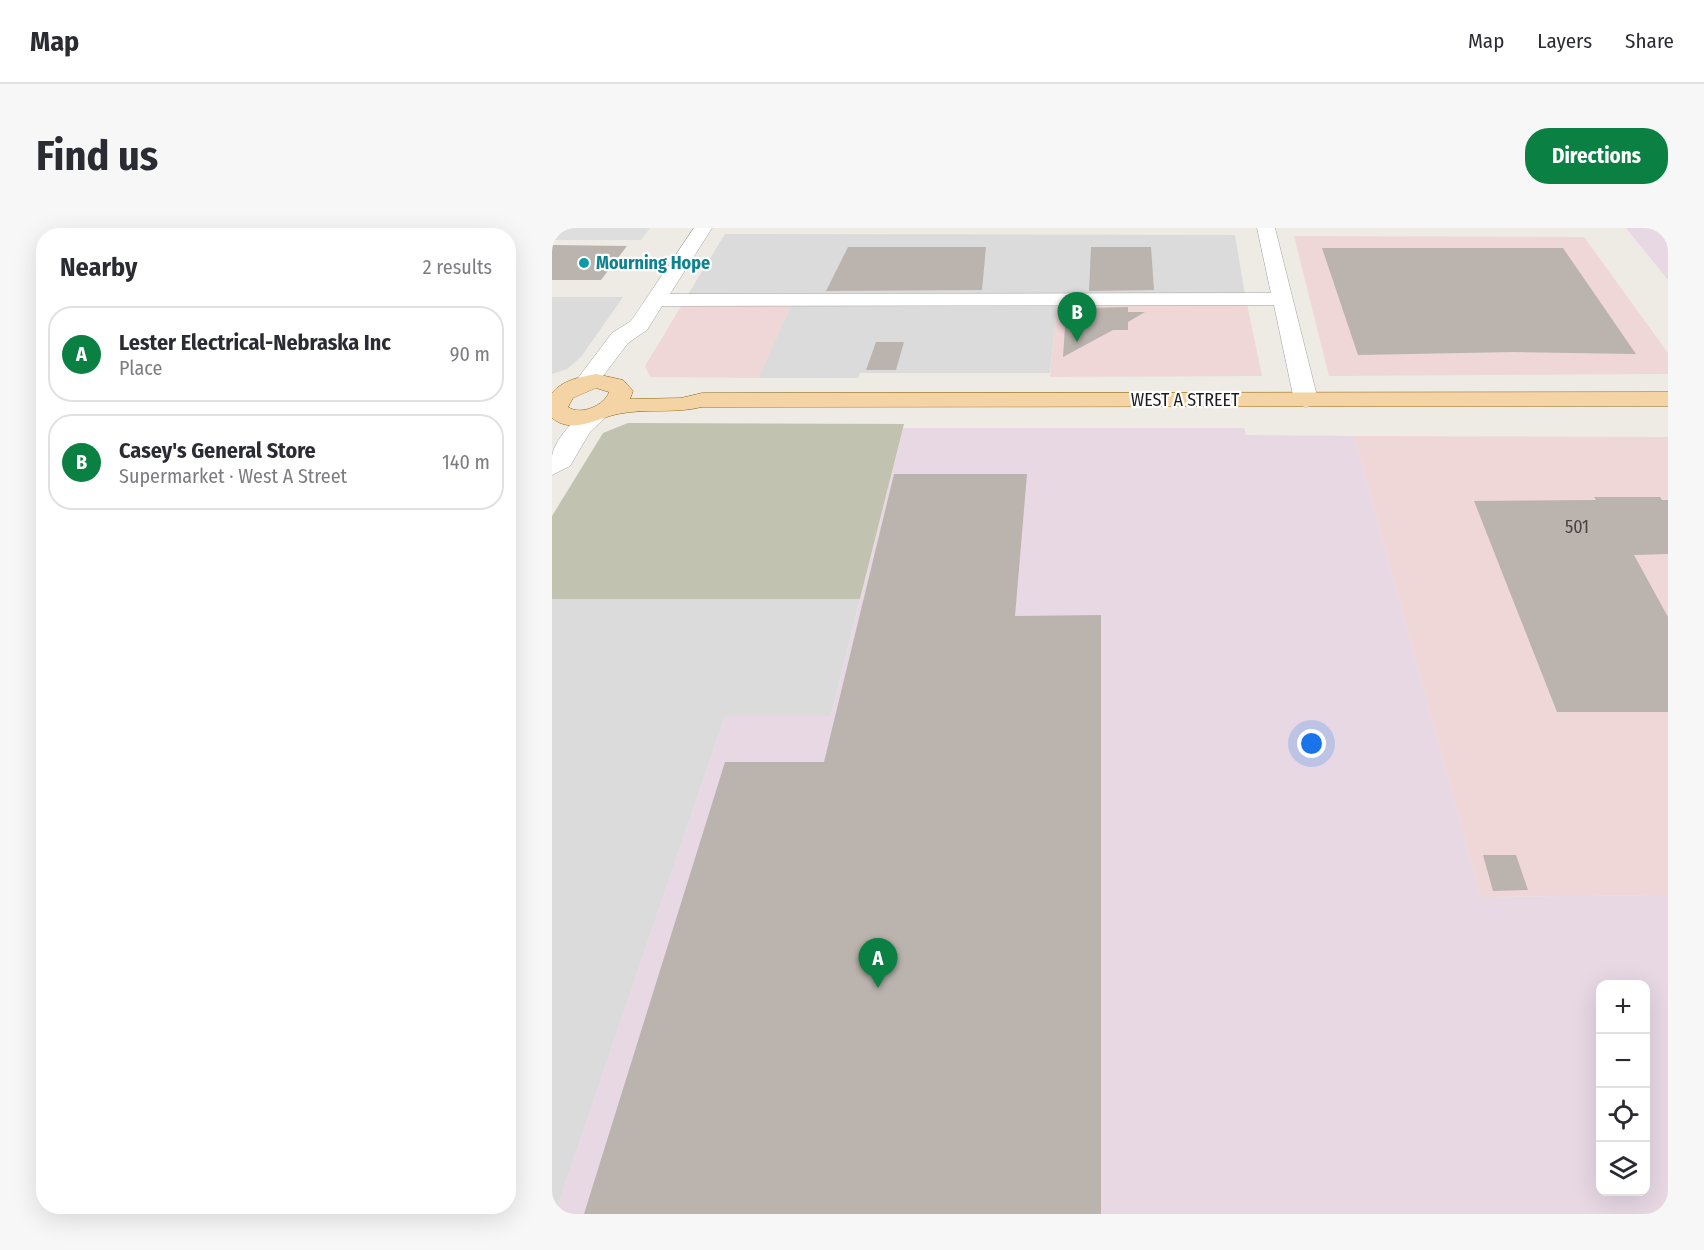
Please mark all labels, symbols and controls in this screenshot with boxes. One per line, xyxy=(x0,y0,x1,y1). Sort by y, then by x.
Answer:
text: Map xyxy=(30,25,79,58)
text: Map xyxy=(1468,28,1504,54)
text: Layers xyxy=(1537,28,1592,54)
text: Share xyxy=(1625,28,1674,54)
button: Directions xyxy=(1525,128,1668,184)
text: Find us xyxy=(36,131,158,181)
text: Nearby xyxy=(60,252,137,283)
place label: Mourning Hope xyxy=(596,252,710,274)
text: 2 results xyxy=(423,255,492,279)
marker: Mourning Hope xyxy=(577,256,591,270)
pin: B xyxy=(1058,292,1096,342)
text: Lester Electrical-Nebraska Inc xyxy=(119,329,391,356)
text: A xyxy=(76,342,87,366)
text: 90 m xyxy=(450,342,490,366)
text: Place xyxy=(119,356,162,380)
street label: WEST A STREET xyxy=(1131,389,1240,411)
text: Casey's General Store xyxy=(119,437,316,464)
text: B xyxy=(76,450,87,474)
text: 140 m xyxy=(442,450,490,474)
text: Supermarket · West A Street xyxy=(119,464,347,488)
house number: 501 xyxy=(1565,516,1589,538)
your location xyxy=(1297,729,1326,758)
pin: A xyxy=(858,938,898,988)
map controls xyxy=(1596,980,1650,1196)
button: + xyxy=(1596,980,1650,1034)
button: − xyxy=(1596,1034,1650,1088)
button: locate xyxy=(1596,1088,1650,1142)
button: layers xyxy=(1596,1142,1650,1196)

